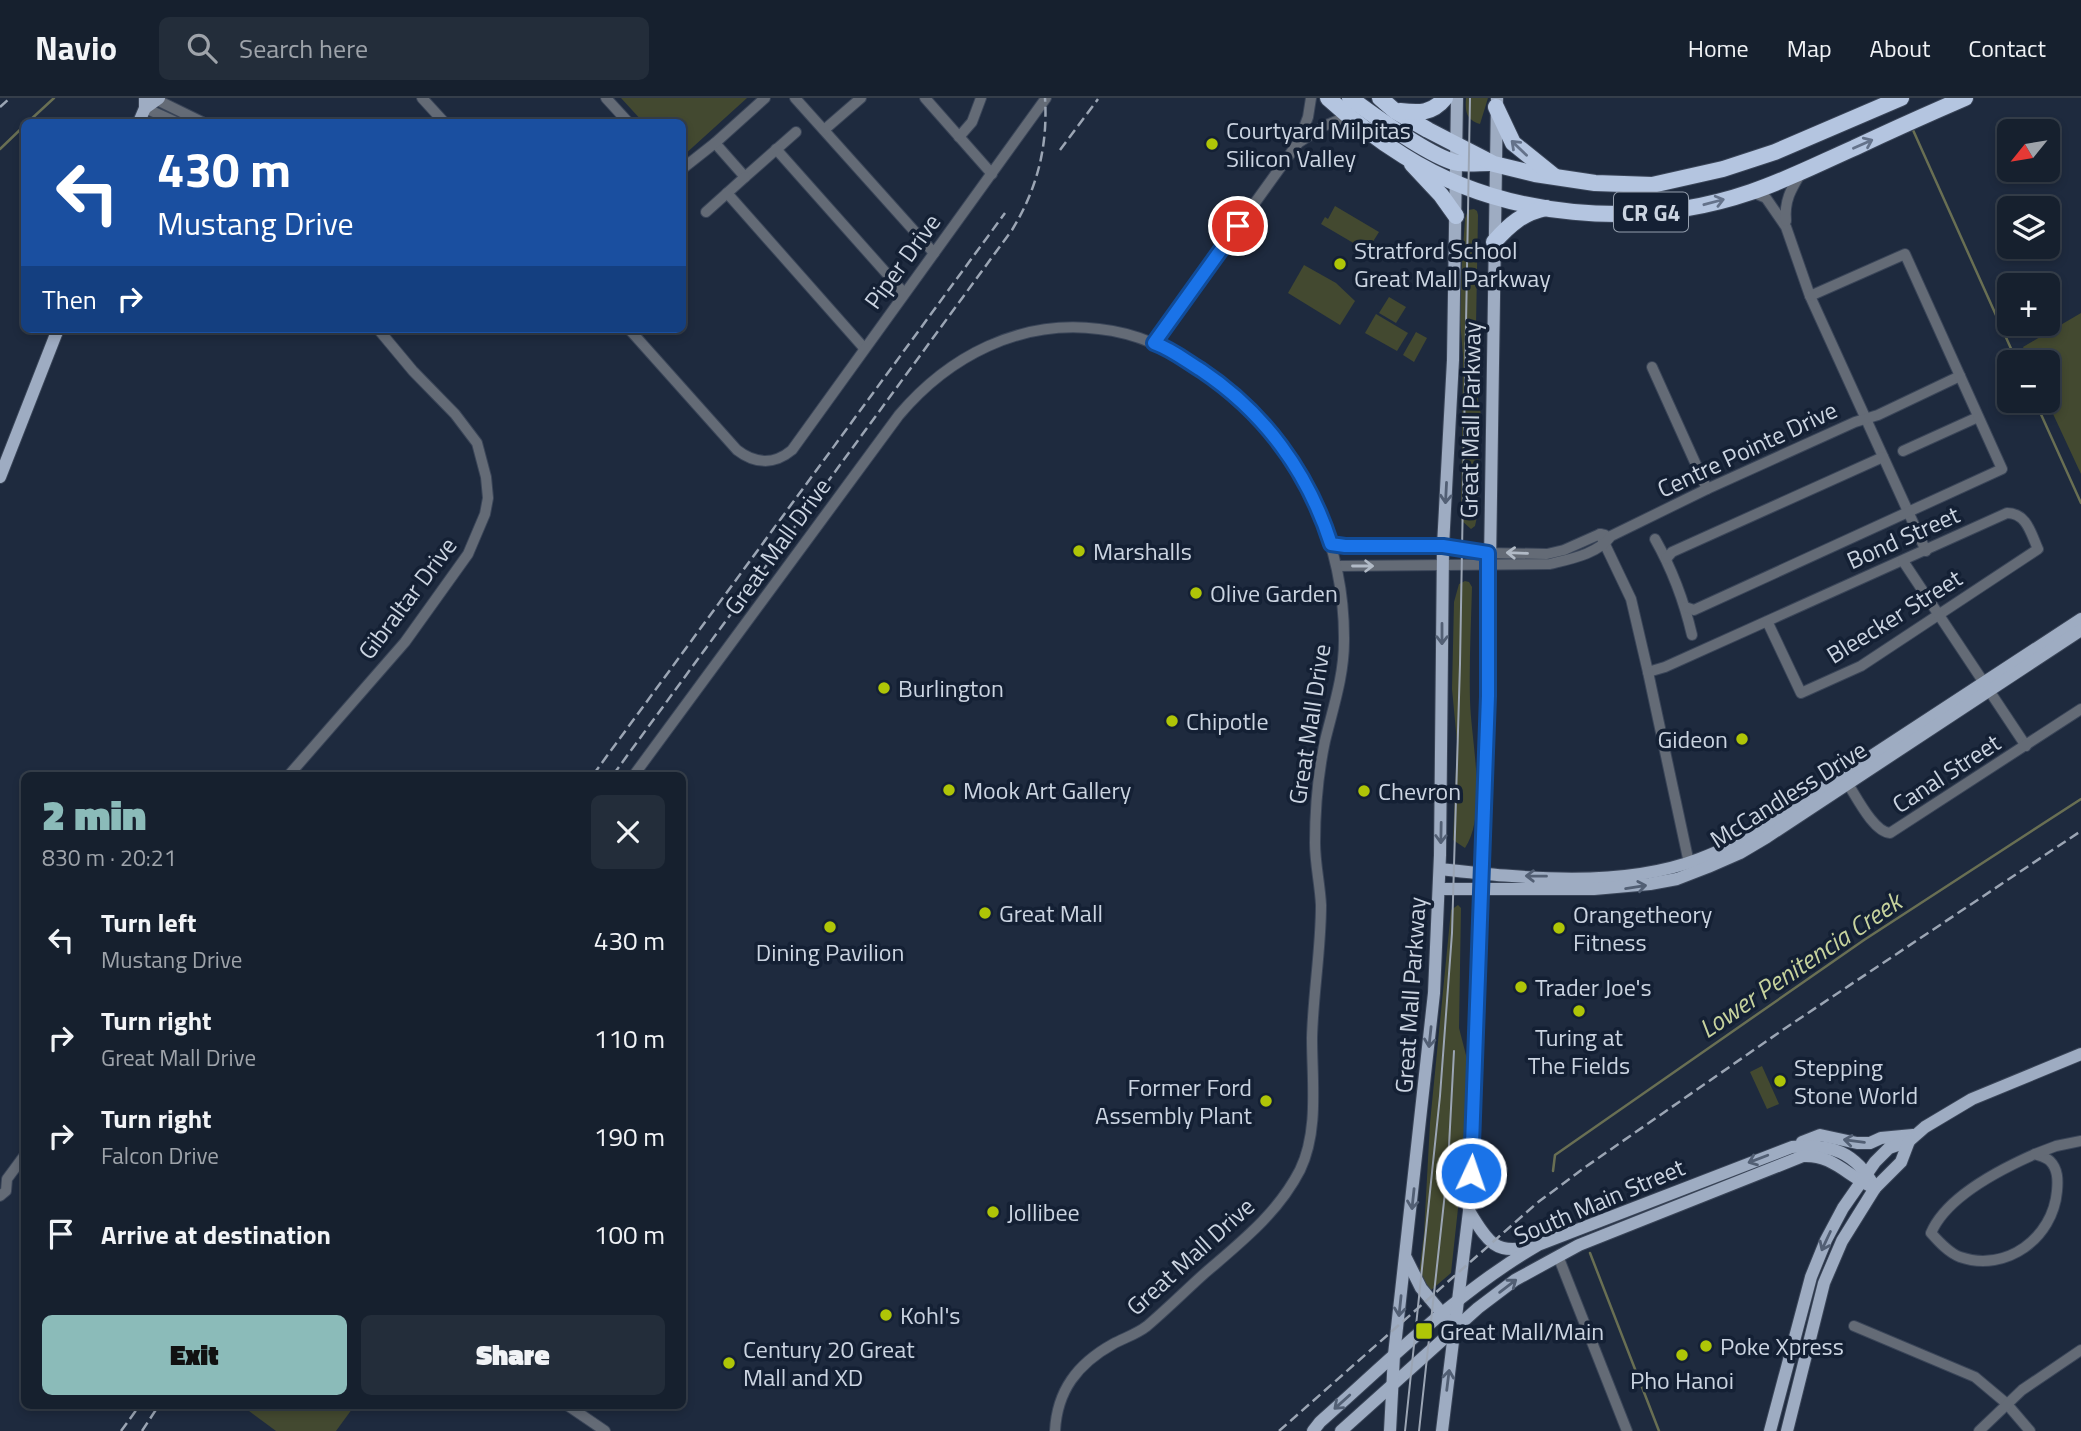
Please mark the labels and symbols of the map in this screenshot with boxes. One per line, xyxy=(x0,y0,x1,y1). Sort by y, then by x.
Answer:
place label: Courtyard Milpitas Silicon Valley xyxy=(1226,112,1411,176)
north arrow xyxy=(1997,119,2060,182)
marker: Courtyard Milpitas Silicon Valley xyxy=(1204,136,1220,152)
one-way arrow xyxy=(1852,136,1873,150)
one-way arrow xyxy=(1511,139,1528,156)
road number: CR G4 xyxy=(1614,192,1688,232)
one-way arrow xyxy=(1703,195,1725,208)
pin xyxy=(1208,196,1268,256)
street label: Piper Drive xyxy=(855,206,949,316)
place label: Stratford School Great Mall Parkway xyxy=(1354,232,1551,296)
marker: Stratford School Great Mall Parkway xyxy=(1332,256,1348,272)
street label: Great Mall Parkway xyxy=(1450,321,1490,519)
street label: Centre Pointe Drive xyxy=(1651,392,1843,506)
street label: Great Mall Drive xyxy=(715,470,839,622)
one-way arrow xyxy=(1439,481,1452,504)
street label: Bond Street xyxy=(1841,496,1966,578)
street label: Gibraltar Drive xyxy=(349,529,465,667)
place label: Marshalls xyxy=(1093,533,1192,569)
marker: Marshalls xyxy=(1071,543,1087,559)
one-way arrow xyxy=(1506,547,1529,560)
one-way arrow xyxy=(1351,559,1374,573)
street label: Bleecker Street xyxy=(1819,560,1969,672)
place label: Olive Garden xyxy=(1210,575,1338,611)
marker: Olive Garden xyxy=(1188,585,1204,601)
one-way arrow xyxy=(1435,622,1449,645)
street label: Great Mall Drive xyxy=(1279,641,1339,807)
place label: Burlington xyxy=(898,670,1004,706)
marker: Burlington xyxy=(876,680,892,696)
place label: Chipotle xyxy=(1186,703,1269,739)
marker: Chipotle xyxy=(1164,713,1180,729)
place label: Gideon xyxy=(1658,721,1728,757)
street label: Canal Street xyxy=(1885,724,2008,822)
street label: McCandless Drive xyxy=(1703,731,1873,857)
marker: Gideon xyxy=(1734,731,1750,747)
place label: Mook Art Gallery xyxy=(963,772,1132,808)
place label: Chevron xyxy=(1378,773,1461,809)
marker: Mook Art Gallery xyxy=(941,782,957,798)
marker: Chevron xyxy=(1356,783,1372,799)
one-way arrow xyxy=(1434,822,1447,845)
one-way arrow xyxy=(1524,870,1547,883)
one-way arrow xyxy=(1624,880,1647,893)
water label: Lower Penitencia Creek xyxy=(1691,881,1912,1047)
place label: Great Mall xyxy=(999,895,1103,931)
street label: Great Mall Parkway xyxy=(1385,895,1435,1094)
place label: Orangetheory Fitness xyxy=(1573,896,1713,960)
marker: Great Mall xyxy=(977,905,993,921)
marker: Dining Pavilion xyxy=(822,919,838,935)
marker: Orangetheory Fitness xyxy=(1551,920,1567,936)
place label: Dining Pavilion xyxy=(756,934,904,970)
place label: Trader Joe's xyxy=(1535,969,1652,1005)
marker: Trader Joe's xyxy=(1513,979,1529,995)
marker: Turing at The Fields xyxy=(1571,1003,1587,1019)
place label: Turing at The Fields xyxy=(1528,1019,1630,1083)
one-way arrow xyxy=(1423,1025,1436,1048)
place label: Stepping Stone World xyxy=(1794,1049,1918,1113)
place label: Former Ford Assembly Plant xyxy=(1095,1069,1253,1133)
marker: Stepping Stone World xyxy=(1772,1073,1788,1089)
marker: Former Ford Assembly Plant xyxy=(1258,1093,1274,1109)
one-way arrow xyxy=(1843,1135,1866,1148)
position arrow xyxy=(1434,1136,1508,1210)
street label: South Main Street xyxy=(1508,1149,1691,1253)
one-way arrow xyxy=(1748,1154,1770,1167)
one-way arrow xyxy=(1406,1187,1419,1210)
street label: Great Mall Drive xyxy=(1118,1189,1262,1323)
place label: Jollibee xyxy=(1007,1194,1080,1230)
marker: Jollibee xyxy=(985,1204,1001,1220)
one-way arrow xyxy=(1819,1230,1832,1251)
one-way arrow xyxy=(1498,1279,1516,1294)
one-way arrow xyxy=(1394,1295,1407,1317)
place label: Kohl's xyxy=(900,1297,960,1333)
marker: Kohl's xyxy=(878,1307,894,1323)
place label: Great Mall/Main xyxy=(1440,1313,1604,1349)
marker: Great Mall/Main xyxy=(1414,1321,1434,1341)
place label: Poke Xpress xyxy=(1720,1328,1844,1364)
place label: Century 20 Great Mall and XD xyxy=(743,1331,915,1395)
marker: Poke Xpress xyxy=(1698,1338,1714,1354)
marker: Pho Hanoi xyxy=(1674,1347,1690,1363)
marker: Century 20 Great Mall and XD xyxy=(721,1355,737,1371)
place label: Pho Hanoi xyxy=(1630,1362,1734,1398)
one-way arrow xyxy=(1442,1369,1455,1392)
one-way arrow xyxy=(1333,1394,1351,1410)

